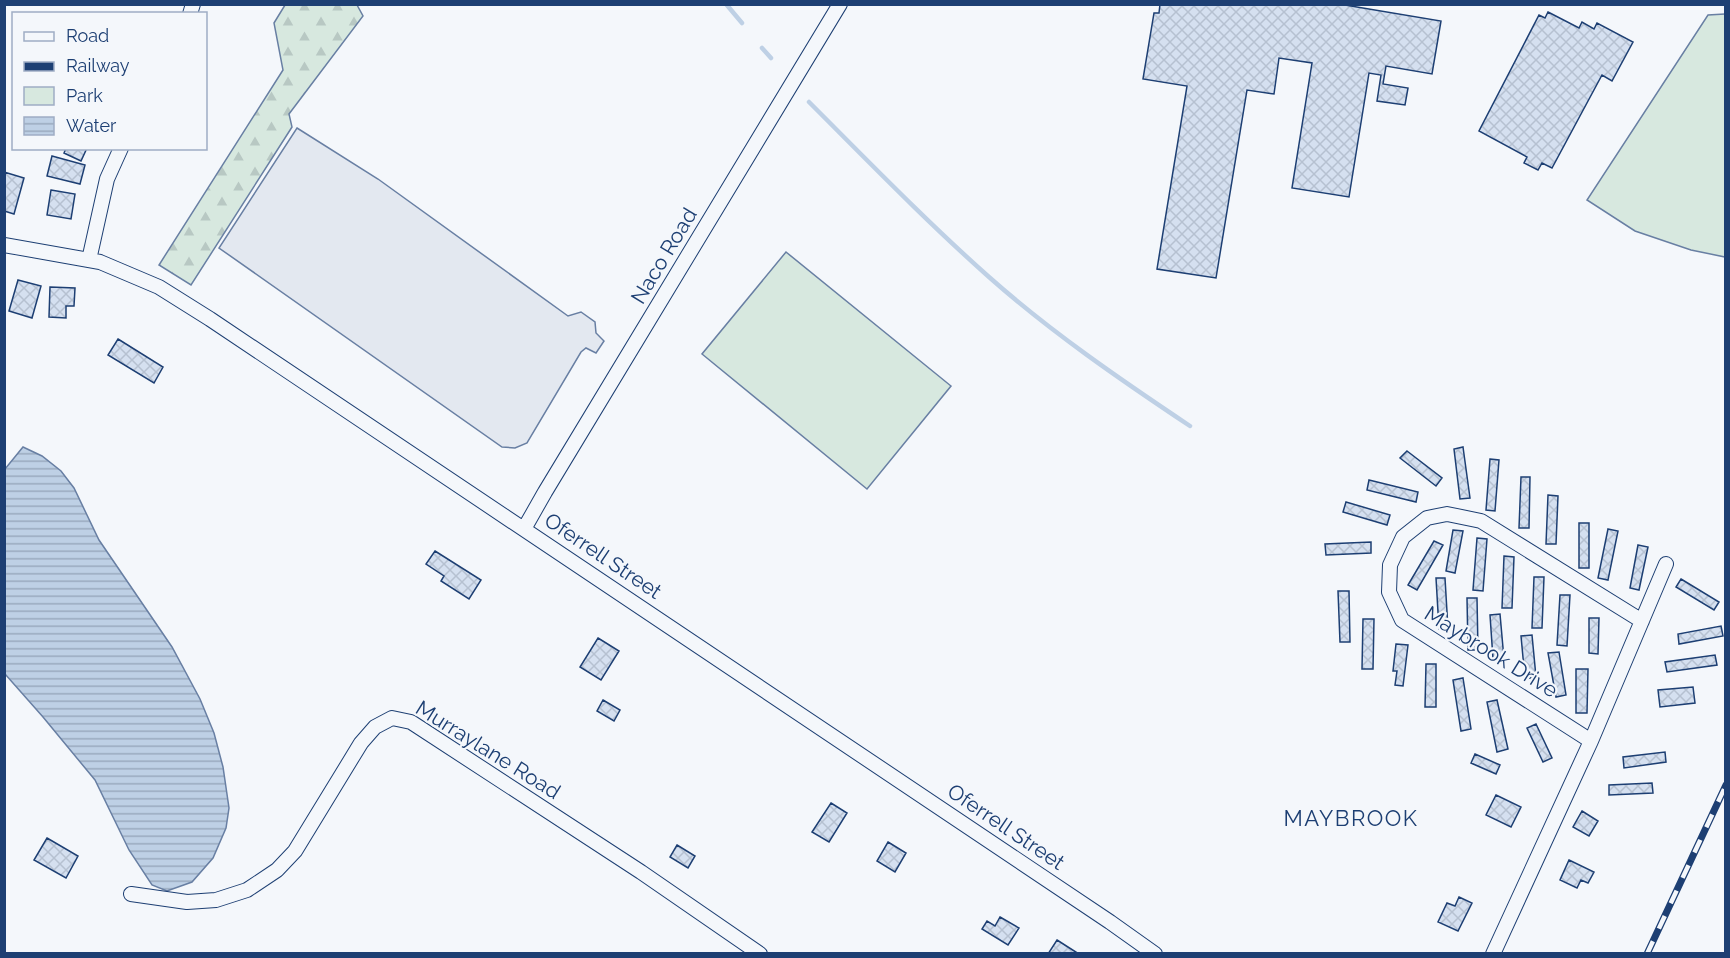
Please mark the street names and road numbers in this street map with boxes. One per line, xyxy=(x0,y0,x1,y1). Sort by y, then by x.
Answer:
street label: Naco Road xyxy=(625,203,702,308)
street label: Oferrell Street xyxy=(540,507,667,604)
street label: Maybrook Drive xyxy=(1420,601,1563,703)
street label: Murraylane Road xyxy=(411,695,565,804)
street label: Oferrell Street xyxy=(943,778,1070,875)

